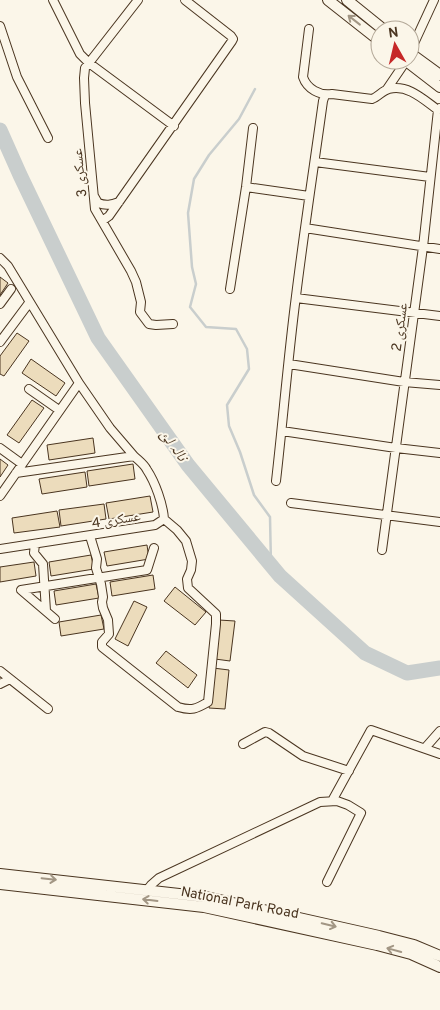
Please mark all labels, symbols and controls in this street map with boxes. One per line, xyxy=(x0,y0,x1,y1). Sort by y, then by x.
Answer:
one-way arrow xyxy=(348,15,361,26)
north arrow xyxy=(370,20,420,70)
text: N xyxy=(387,24,400,43)
street label: عسکری 3 xyxy=(69,148,91,198)
street label: عسکری 2 xyxy=(389,302,412,353)
water label: نالہ لئ xyxy=(155,426,192,468)
street label: عسکری 4 xyxy=(91,508,142,533)
one-way arrow xyxy=(40,874,56,884)
street label: National Park Road xyxy=(179,884,300,923)
one-way arrow xyxy=(142,895,158,905)
one-way arrow xyxy=(321,920,337,930)
one-way arrow xyxy=(387,944,403,954)

